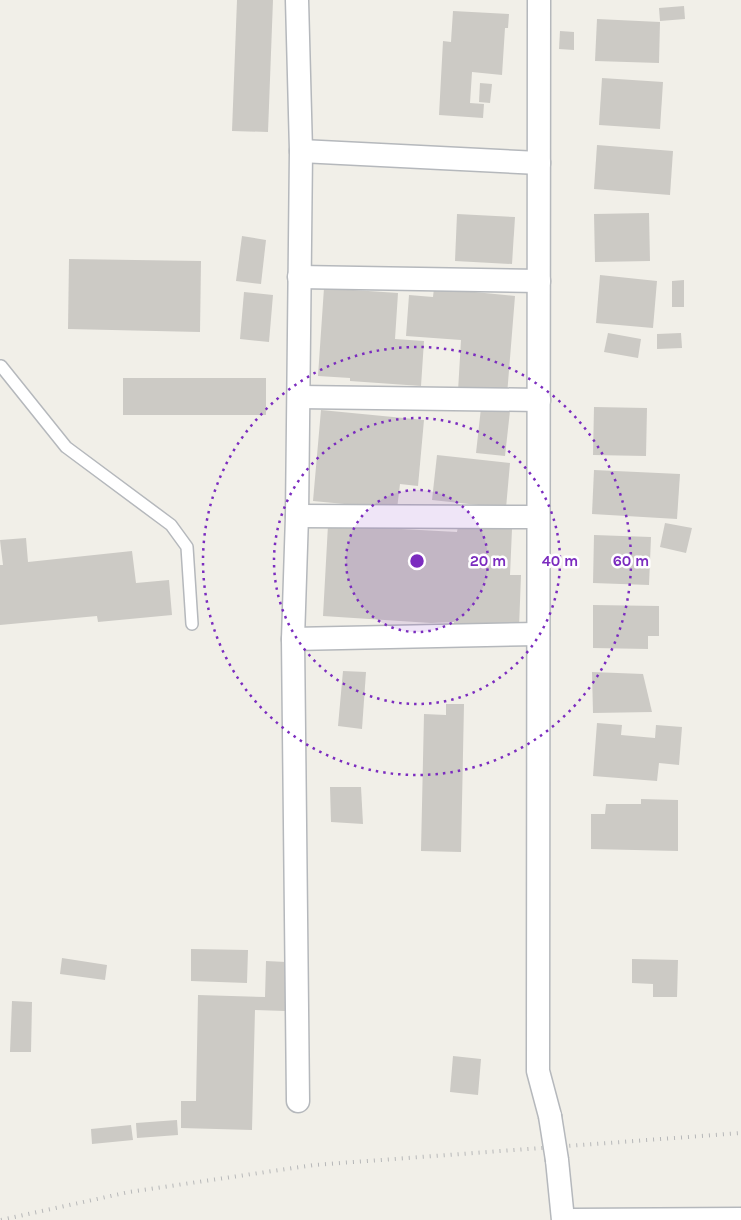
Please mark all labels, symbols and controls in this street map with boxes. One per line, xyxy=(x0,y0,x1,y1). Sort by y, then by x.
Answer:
centre of rings xyxy=(408,552,426,570)
text: 20 m xyxy=(470,552,506,570)
text: 40 m xyxy=(542,552,578,570)
text: 60 m xyxy=(613,552,649,570)

